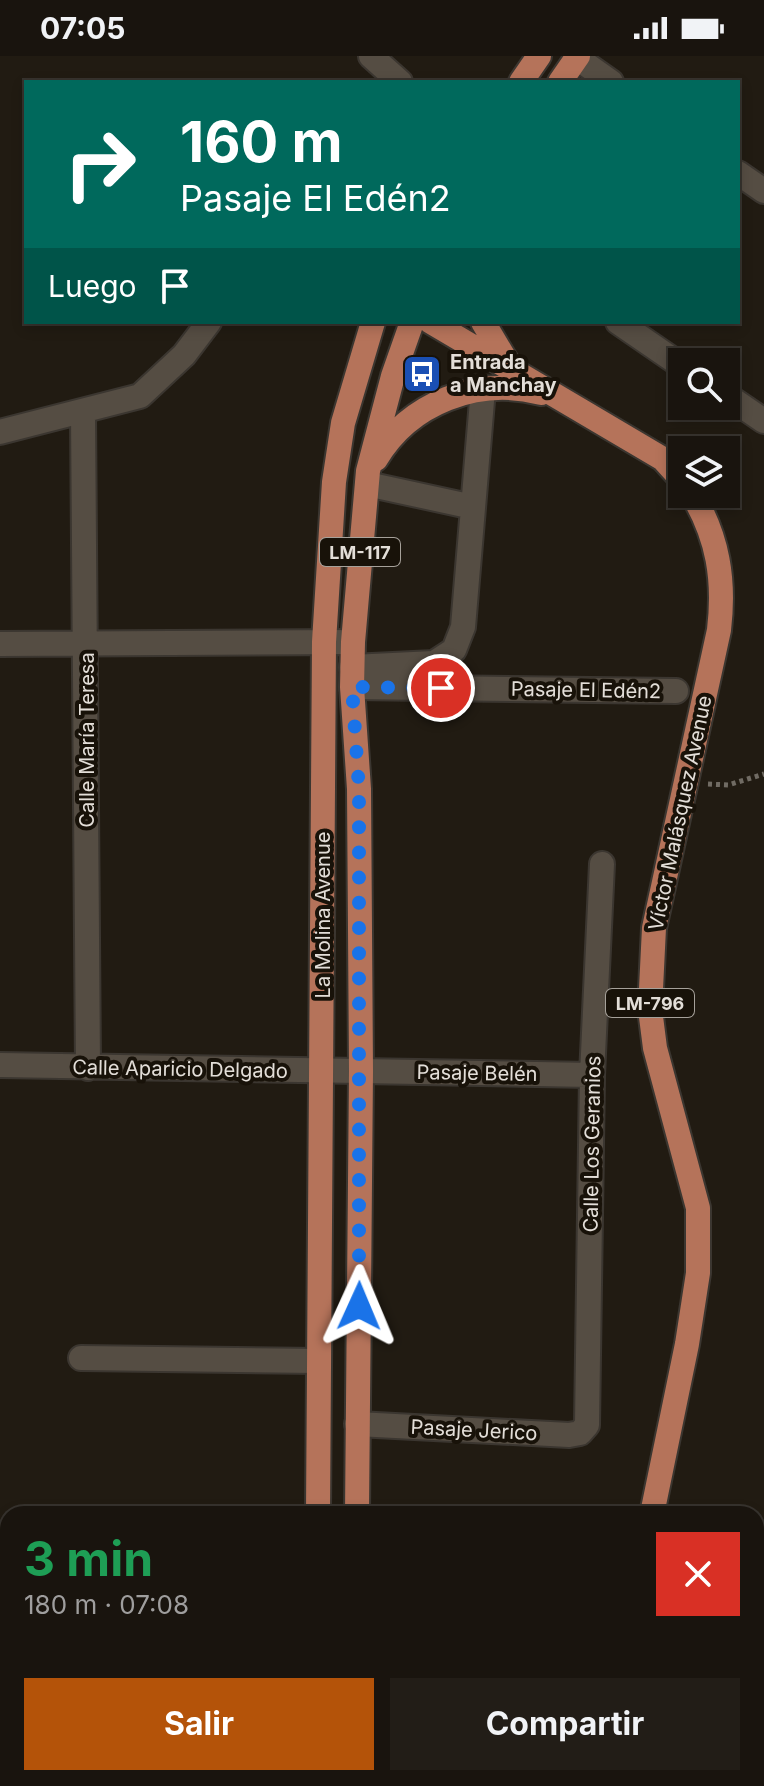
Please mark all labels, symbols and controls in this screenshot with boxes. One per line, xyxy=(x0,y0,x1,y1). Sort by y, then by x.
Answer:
text: 07:05 xyxy=(40,10,126,46)
text: 160 m xyxy=(180,108,343,176)
icon: right xyxy=(48,112,152,216)
text: Pasaje El Edén2 xyxy=(180,176,451,220)
icon: arrive xyxy=(153,264,197,308)
text: Luego xyxy=(48,268,137,304)
map controls xyxy=(668,348,740,508)
button: search xyxy=(668,348,740,420)
place label: Entrada a Manchay xyxy=(450,350,557,397)
bus stop icon: Entrada a Manchay xyxy=(401,353,443,395)
button: layers xyxy=(668,436,740,508)
road number: LM-117 xyxy=(320,538,400,566)
street label: Calle María Teresa xyxy=(75,652,99,828)
pin xyxy=(407,654,475,722)
icon: arrive xyxy=(419,666,463,710)
street label: Pasaje El Edén2 xyxy=(511,677,661,703)
street label: Víctor Malásquez Avenue xyxy=(643,693,717,933)
street label: La Molina Avenue xyxy=(311,832,335,998)
road number: LM-796 xyxy=(606,989,694,1017)
street label: Calle Aparicio Delgado xyxy=(72,1055,288,1083)
street label: Calle Los Geranios xyxy=(578,1055,606,1233)
street label: Pasaje Belén xyxy=(416,1060,538,1086)
position arrow xyxy=(317,1264,401,1348)
street label: Pasaje Jerico xyxy=(410,1415,538,1445)
text: 3 min xyxy=(24,1529,153,1588)
button: close xyxy=(656,1532,740,1616)
text: 180 m · 07:08 xyxy=(24,1589,189,1620)
button: Salir xyxy=(24,1678,374,1770)
button: Compartir xyxy=(390,1678,740,1770)

